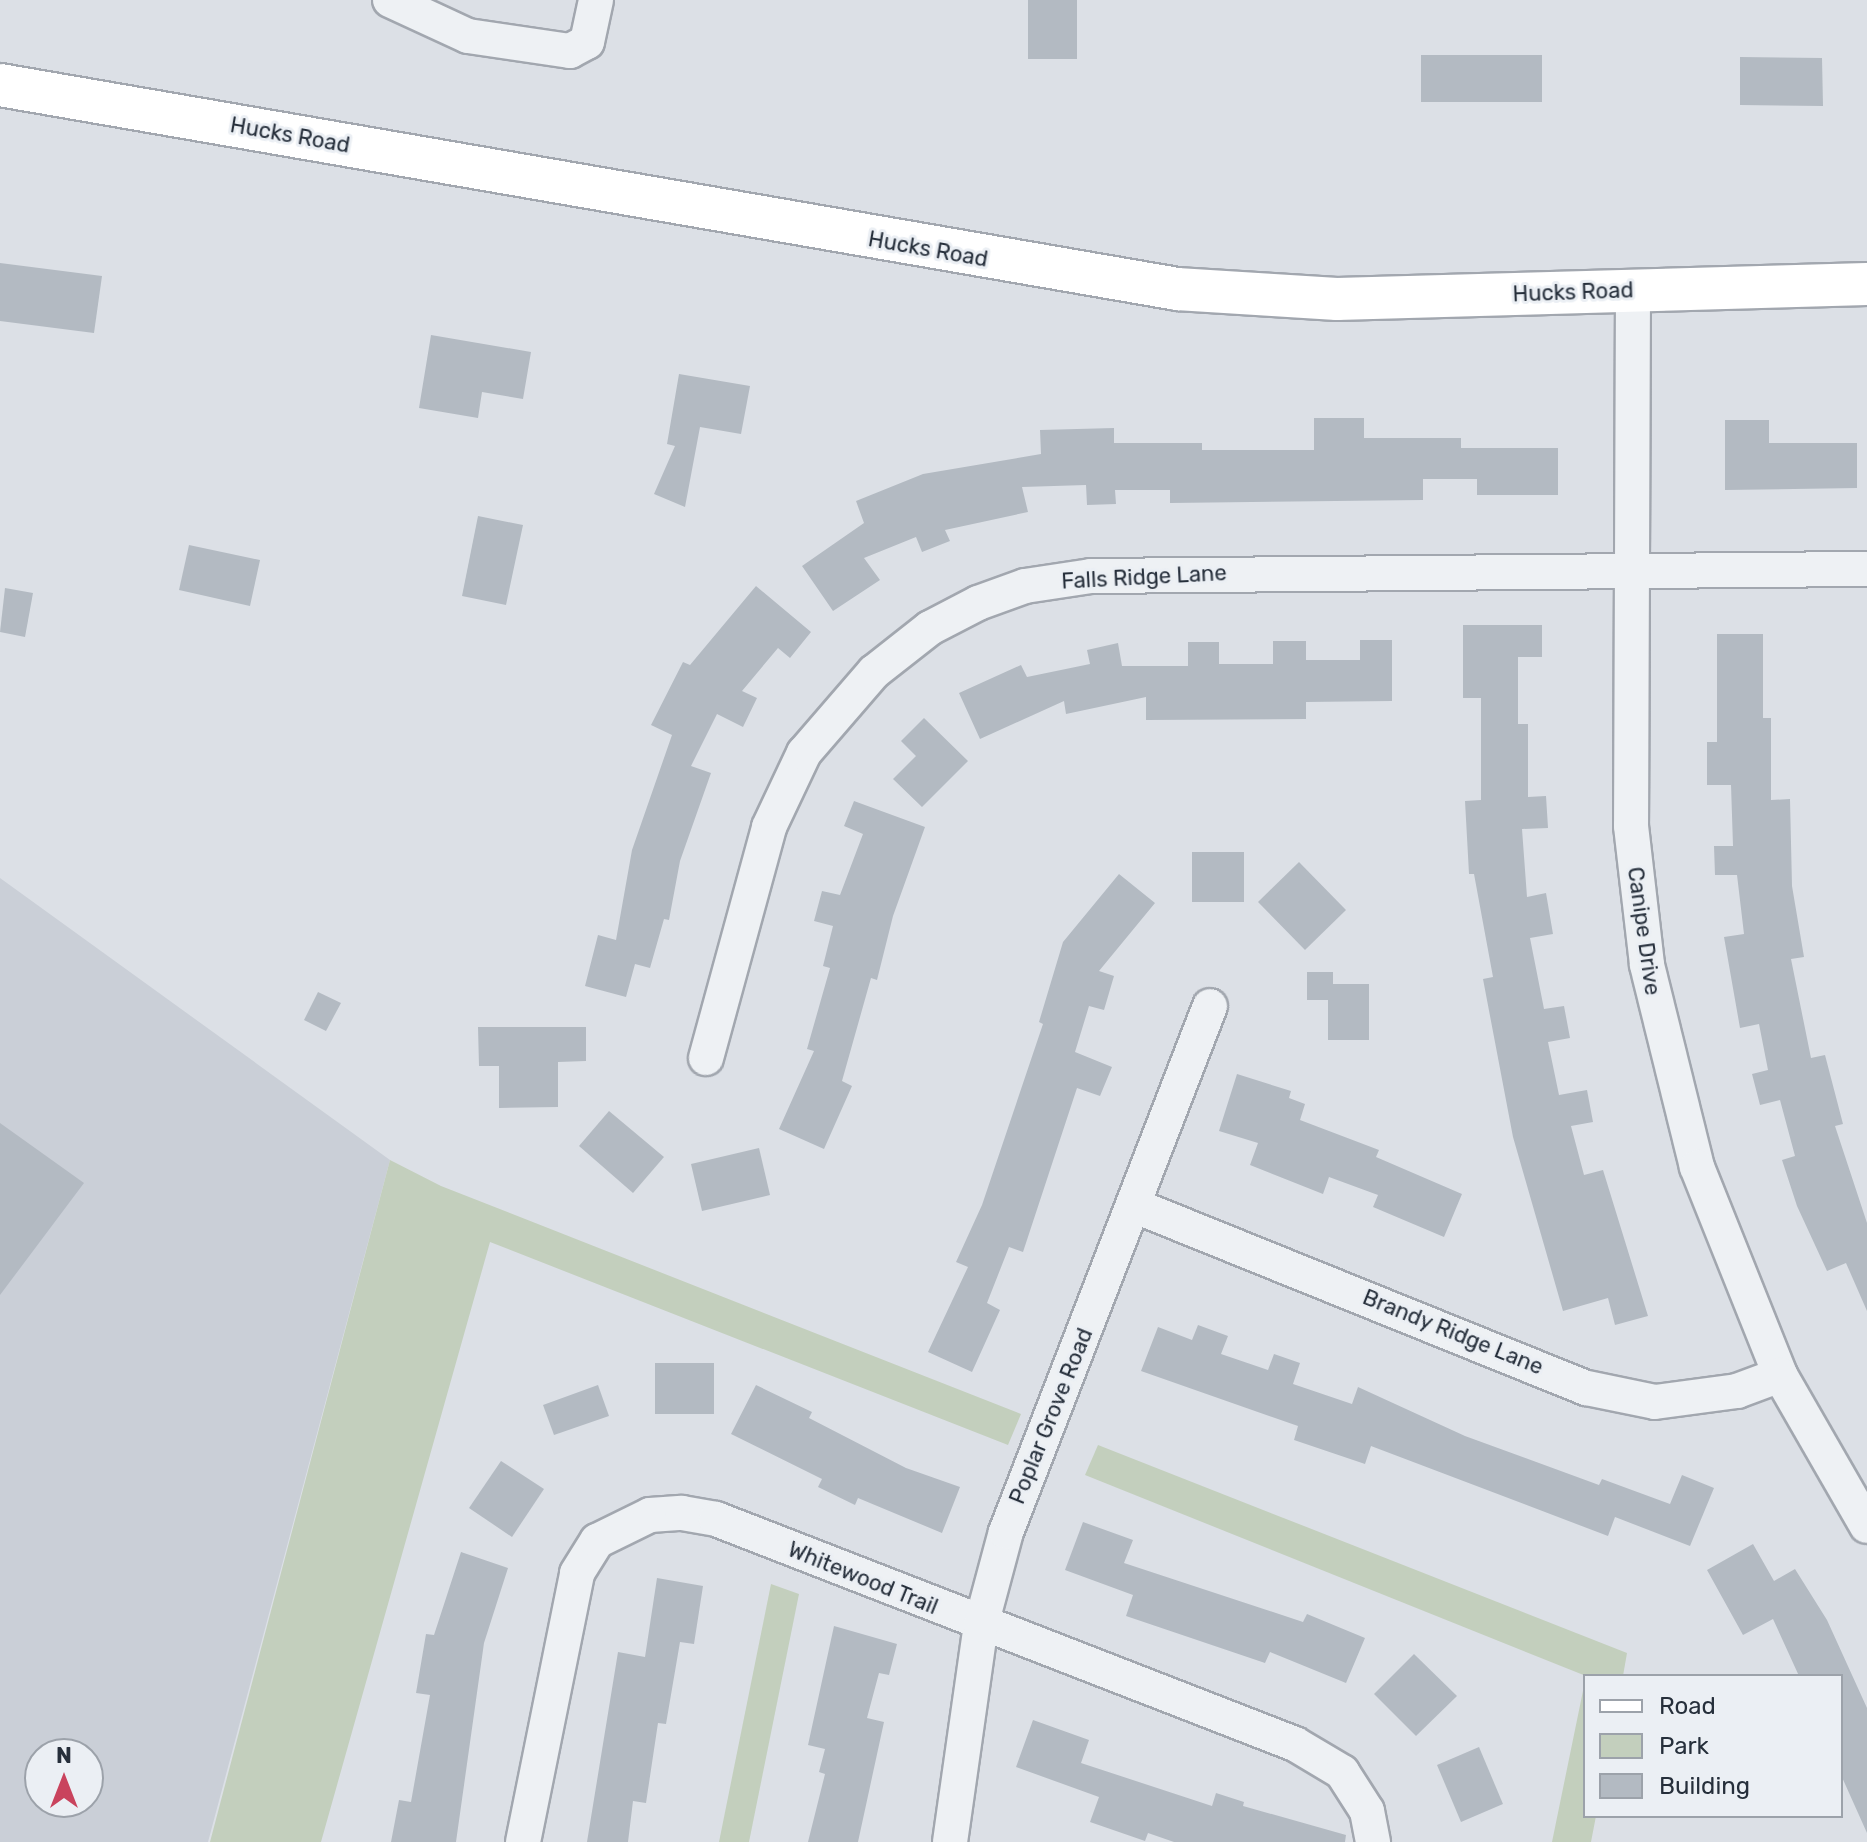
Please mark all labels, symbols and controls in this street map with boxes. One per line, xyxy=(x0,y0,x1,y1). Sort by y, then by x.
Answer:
street label: Hucks Road xyxy=(228,111,352,159)
street label: Hucks Road xyxy=(866,225,990,273)
street label: Hucks Road xyxy=(1512,277,1634,307)
street label: Falls Ridge Lane xyxy=(1061,559,1227,595)
street label: Canipe Drive xyxy=(1622,865,1666,997)
street label: Brandy Ridge Lane xyxy=(1359,1284,1547,1380)
street label: Poplar Grove Road xyxy=(1004,1324,1098,1508)
street label: Whitewood Trail xyxy=(784,1536,942,1620)
legend xyxy=(1583,1674,1843,1818)
text: Road xyxy=(1659,1692,1716,1720)
text: Park xyxy=(1659,1732,1709,1760)
north arrow xyxy=(24,1738,104,1818)
text: N xyxy=(56,1742,72,1769)
text: Building xyxy=(1659,1772,1750,1800)

